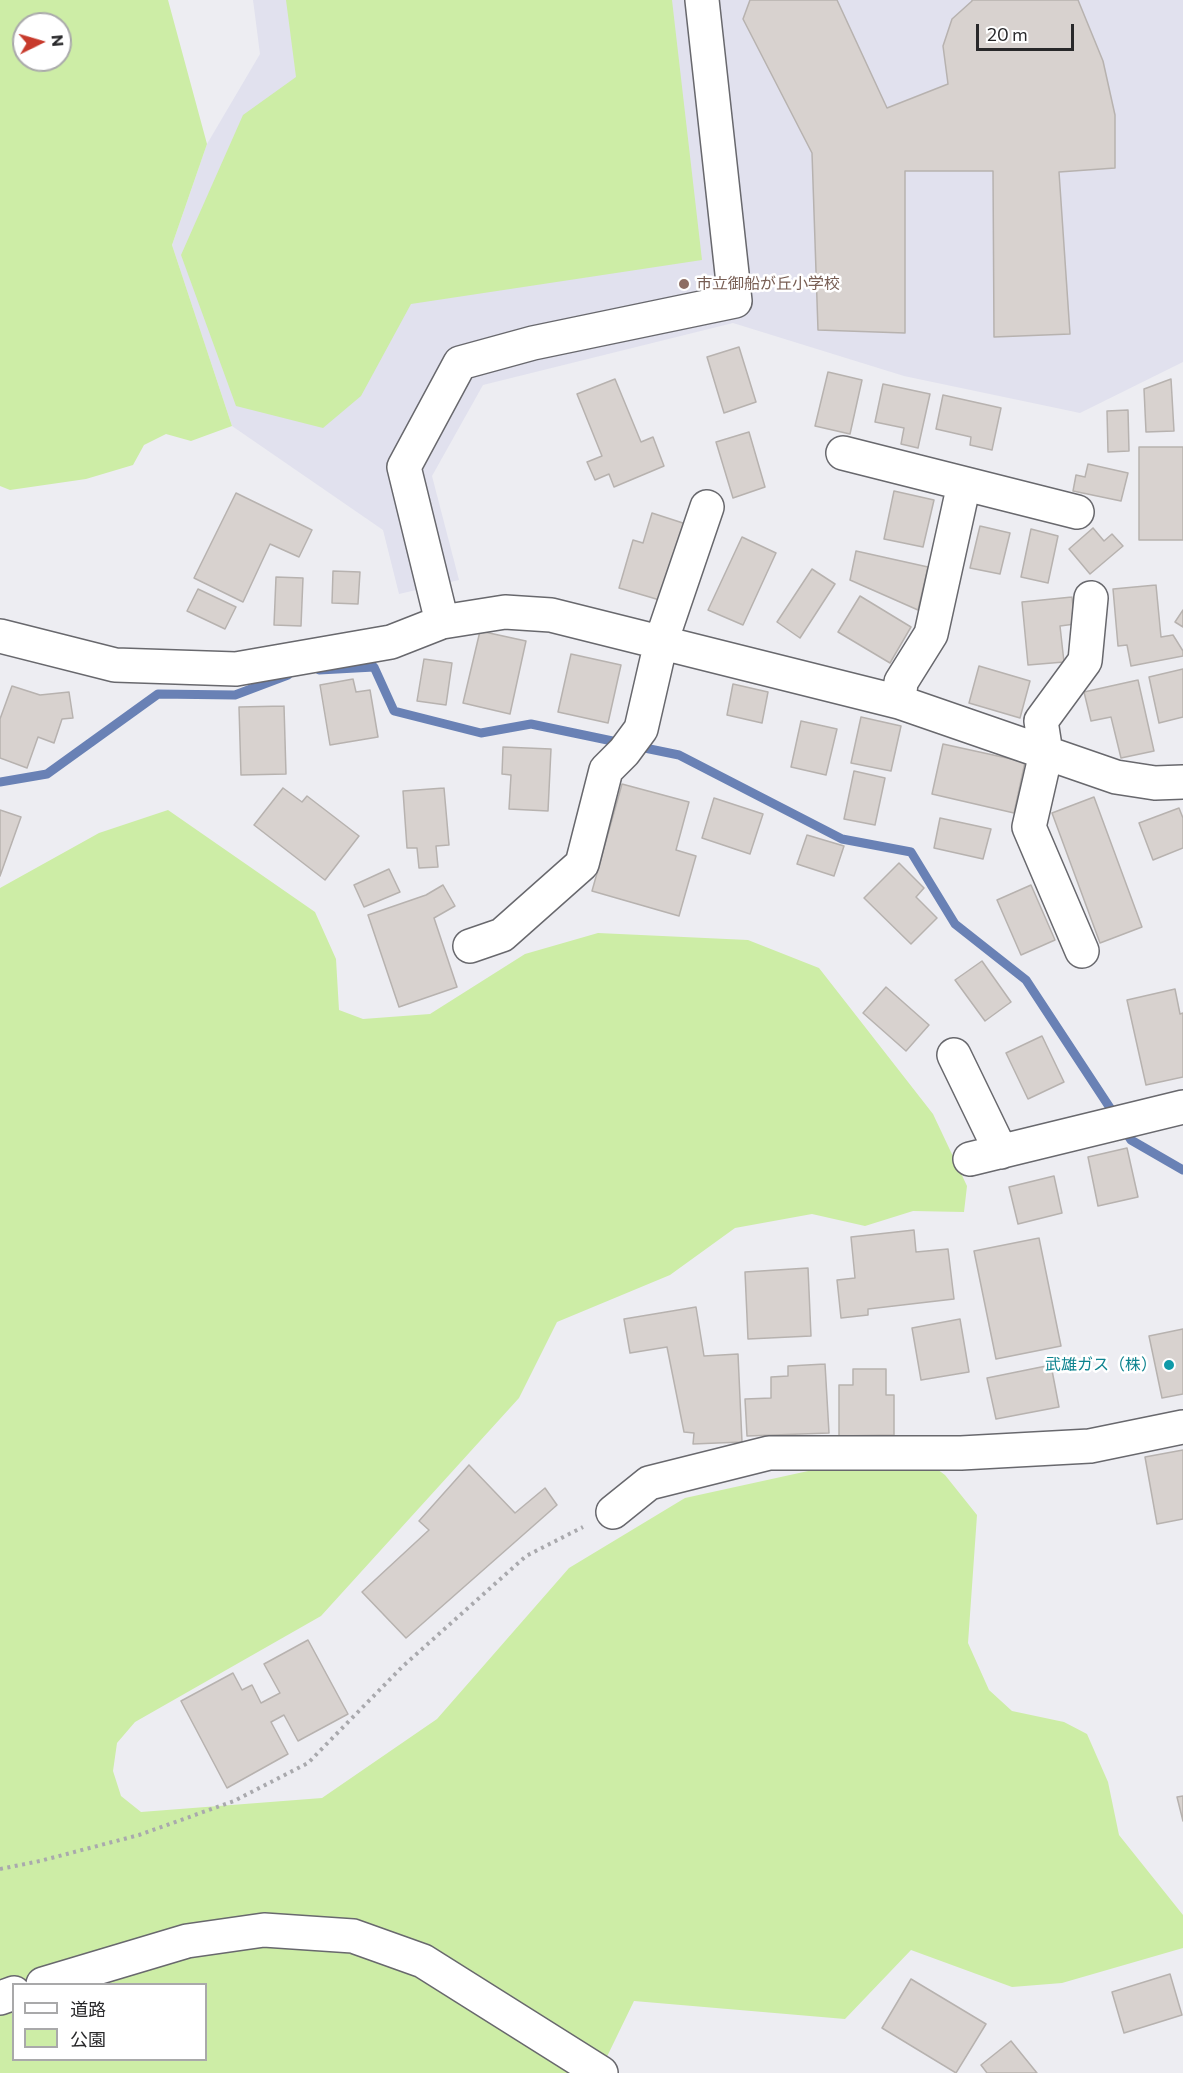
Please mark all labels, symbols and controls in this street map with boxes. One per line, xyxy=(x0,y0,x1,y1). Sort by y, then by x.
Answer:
north arrow xyxy=(12,12,72,72)
scale bar xyxy=(979,12,1076,50)
text: 20 m xyxy=(987,23,1028,45)
text: N xyxy=(48,34,68,47)
place label: 市立御船が丘小学校 xyxy=(696,274,840,294)
marker: 市立御船が丘小学校 xyxy=(677,277,691,291)
place label: 武雄ガス（株） xyxy=(1045,1355,1157,1375)
marker: 武雄ガス（株） xyxy=(1162,1358,1176,1372)
legend xyxy=(12,1983,207,2061)
text: 道路 xyxy=(70,1998,106,2020)
text: 公園 xyxy=(70,2028,106,2050)

